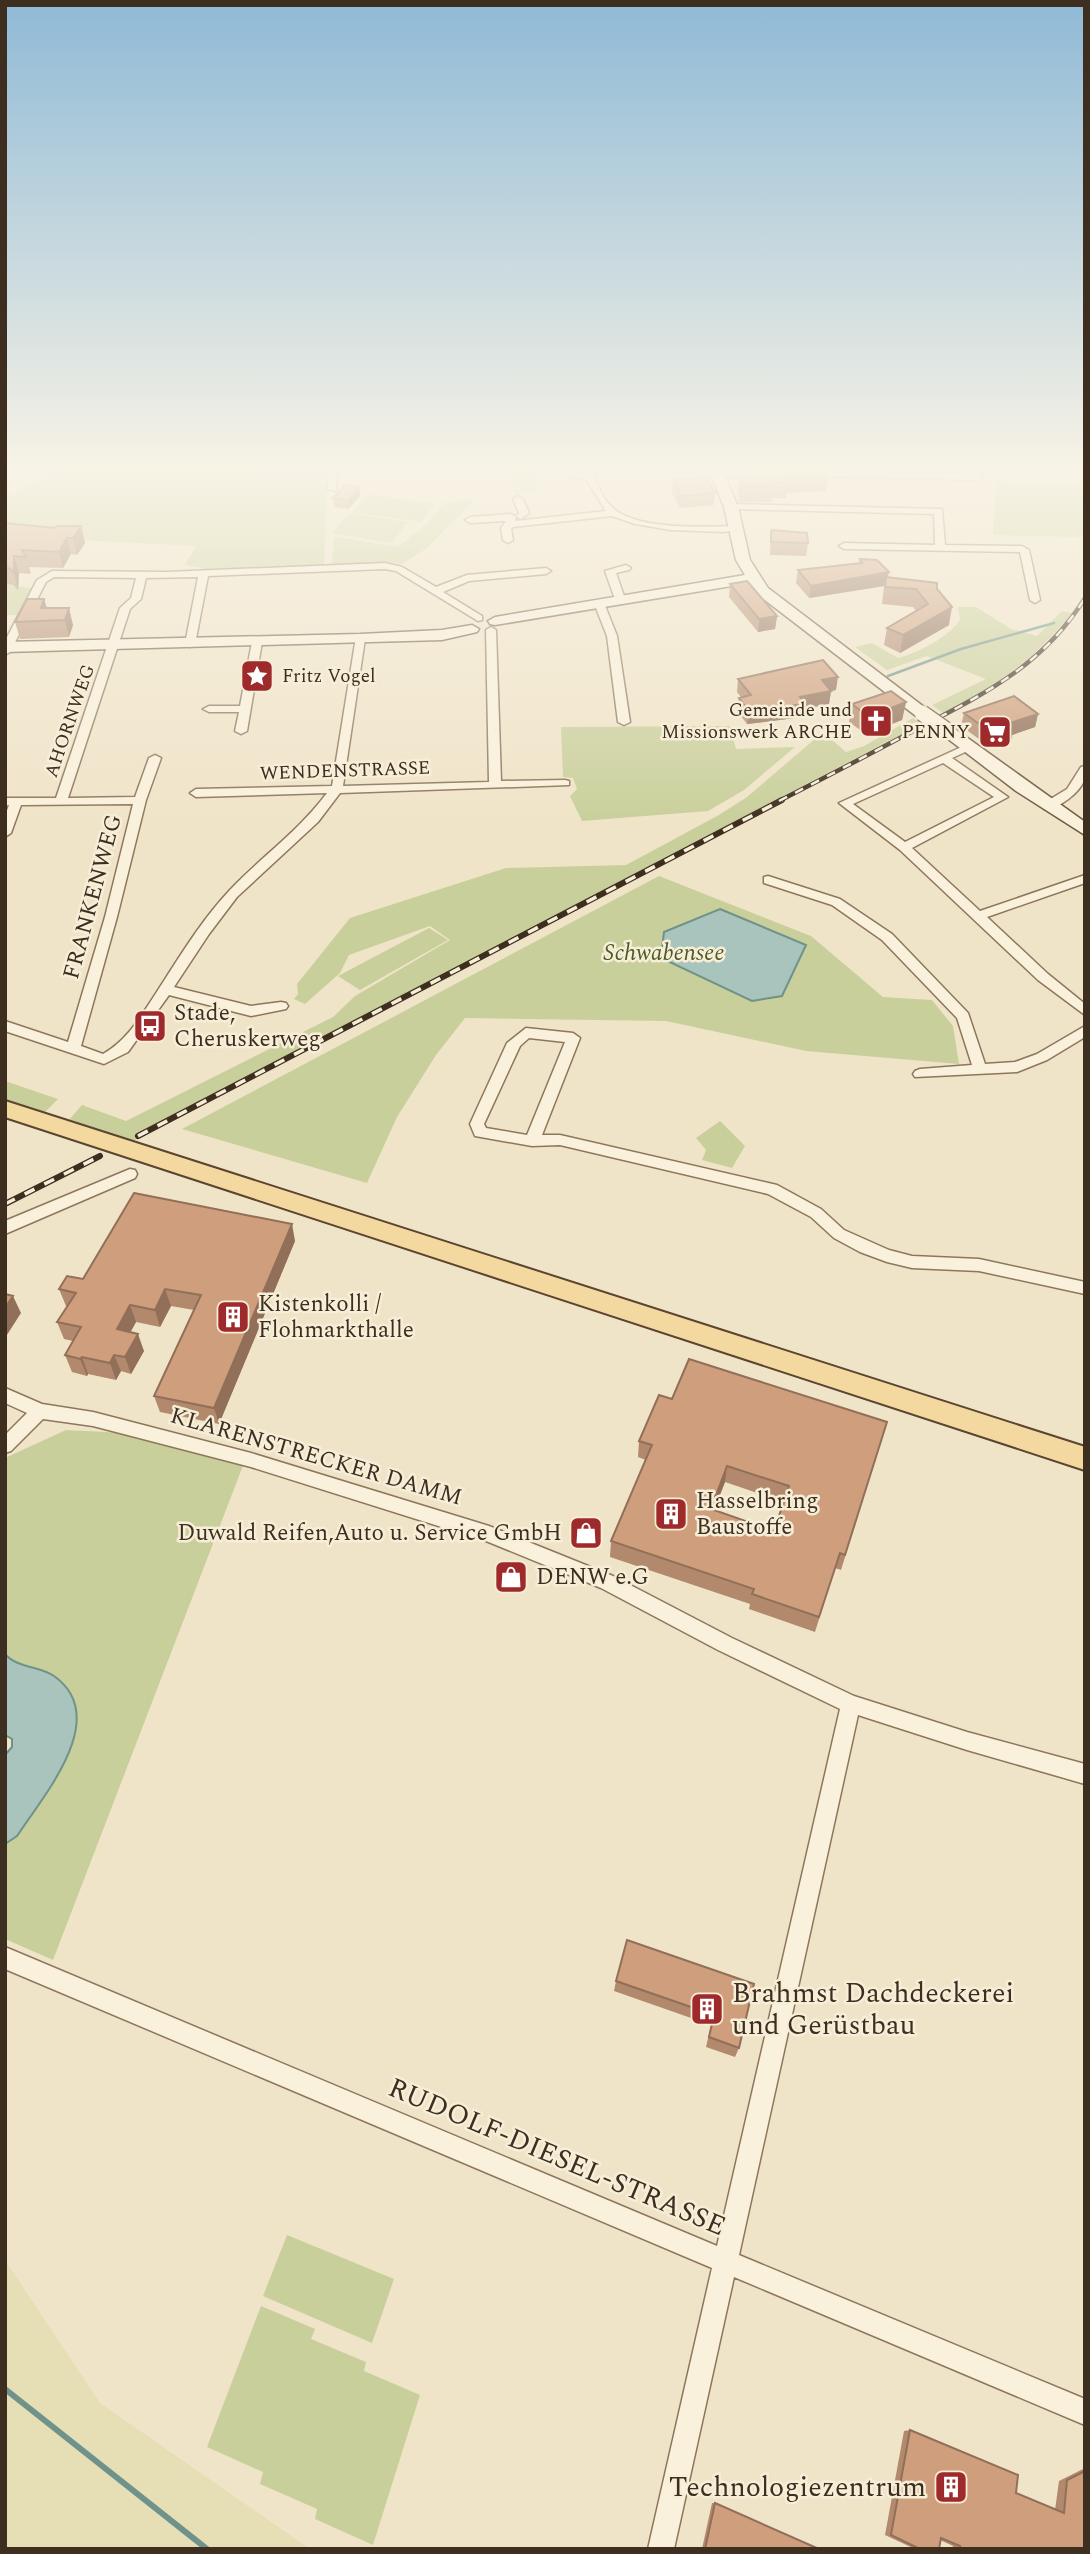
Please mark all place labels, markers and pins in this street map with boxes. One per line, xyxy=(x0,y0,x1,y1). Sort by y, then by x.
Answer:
place icon: Fritz Vogel xyxy=(238,657,276,695)
place label: Fritz Vogel xyxy=(282,662,376,691)
place label: Gemeinde und Missionswerk ARCHE xyxy=(661,696,852,747)
church icon: Gemeinde und Missionswerk ARCHE xyxy=(857,702,895,740)
supermarket icon: PENNY xyxy=(976,713,1014,751)
place label: PENNY xyxy=(902,718,970,747)
place label: Stade, Cheruskerweg xyxy=(174,996,321,1057)
bus stop icon: Stade, Cheruskerweg xyxy=(131,1007,169,1045)
place label: Kistenkolli / Flohmarkthalle xyxy=(258,1287,414,1348)
building icon: Kistenkolli / Flohmarkthalle xyxy=(214,1298,252,1336)
place label: Hasselbring Baustoffe xyxy=(696,1484,818,1545)
building icon: Hasselbring Baustoffe xyxy=(652,1495,690,1533)
shop icon: Duwald Reifen,Auto u. Service GmbH xyxy=(567,1514,605,1552)
place label: Duwald Reifen,Auto u. Service GmbH xyxy=(178,1516,562,1551)
shop icon: DENW e.G xyxy=(492,1558,530,1596)
place label: DENW e.G xyxy=(536,1560,649,1595)
place label: Brahmst Dachdeckerei und Gerüstbau xyxy=(732,1972,1014,2047)
building icon: Brahmst Dachdeckerei und Gerüstbau xyxy=(688,1990,726,2028)
place label: Technologiezentrum xyxy=(669,2466,926,2509)
building icon: Technologiezentrum xyxy=(932,2468,970,2506)

